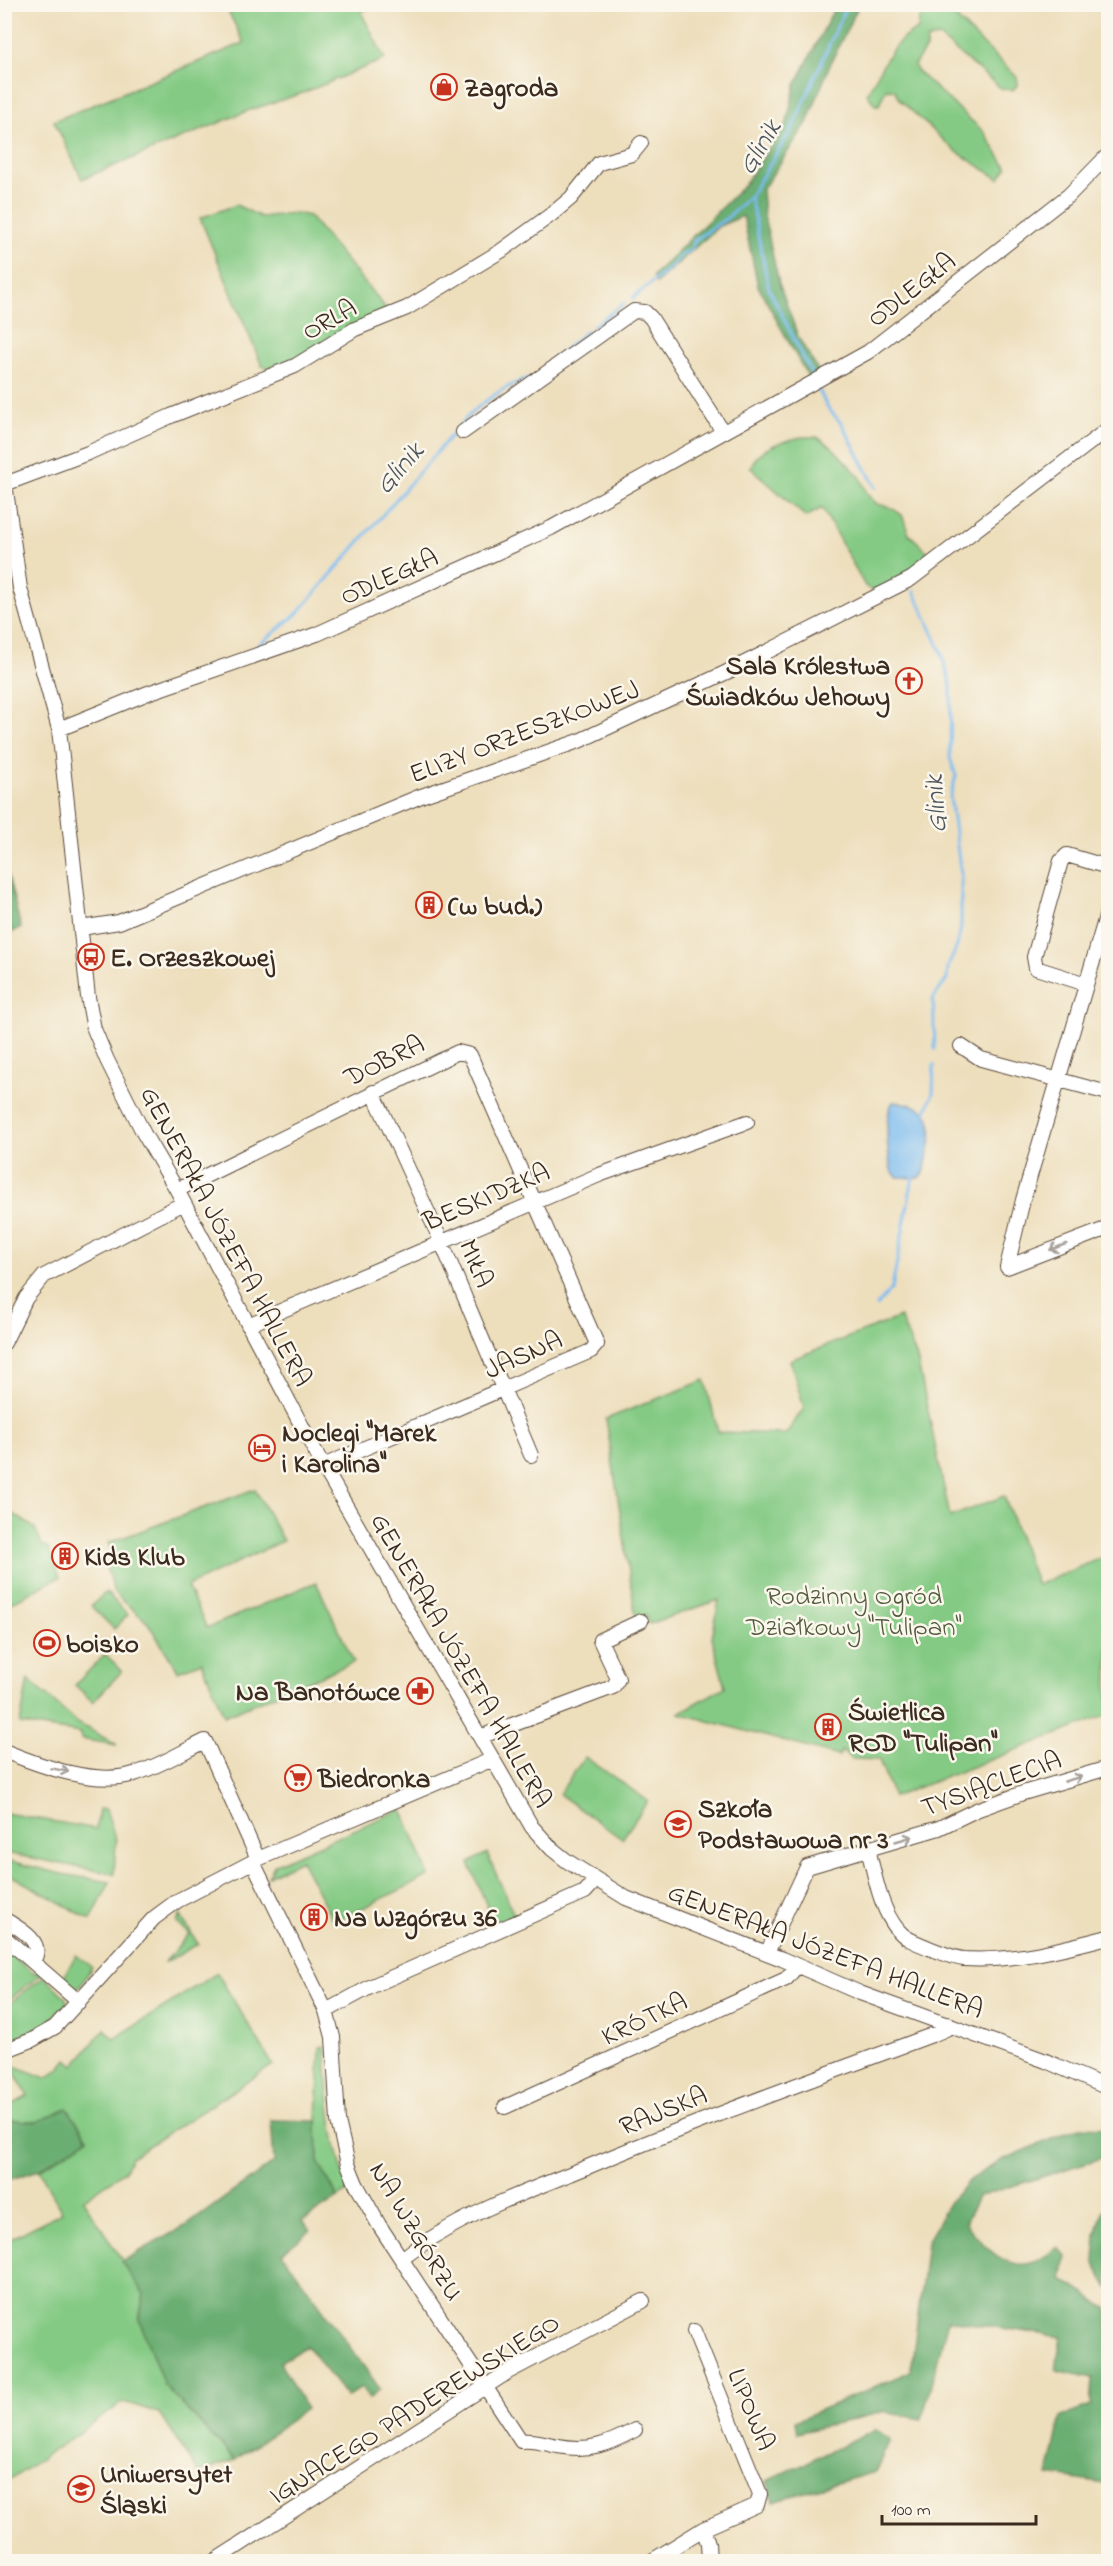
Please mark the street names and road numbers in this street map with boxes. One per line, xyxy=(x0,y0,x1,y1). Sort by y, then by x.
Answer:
street label: ODLEGŁA xyxy=(860,244,965,338)
street label: ORLA xyxy=(296,290,365,352)
street label: ODLEGŁA xyxy=(335,539,445,617)
street label: ELIZY ORZESZKOWEJ xyxy=(404,671,646,795)
street label: DOBRA xyxy=(337,1026,432,1099)
street label: GENERAŁA JÓZEFA HALLERA xyxy=(129,1080,321,1394)
street label: BESKIDZKA xyxy=(416,1154,557,1243)
street label: MIŁA xyxy=(447,1234,502,1294)
street label: JASNA xyxy=(479,1322,569,1391)
street label: GENERAŁA JÓZEFA HALLERA xyxy=(359,1506,561,1816)
street label: TYSIĄCLECIA xyxy=(916,1742,1068,1829)
street label: GENERAŁA JÓZEFA HALLERA xyxy=(662,1874,989,2031)
street label: KRÓTKA xyxy=(595,1983,695,2057)
street label: RAJSKA xyxy=(614,2077,714,2148)
street label: NA WZGÓRZU xyxy=(358,2155,472,2309)
street label: IGNACEGO PADEREWSKIEGO xyxy=(263,2305,568,2516)
street label: LIPOWA xyxy=(716,2363,784,2457)

